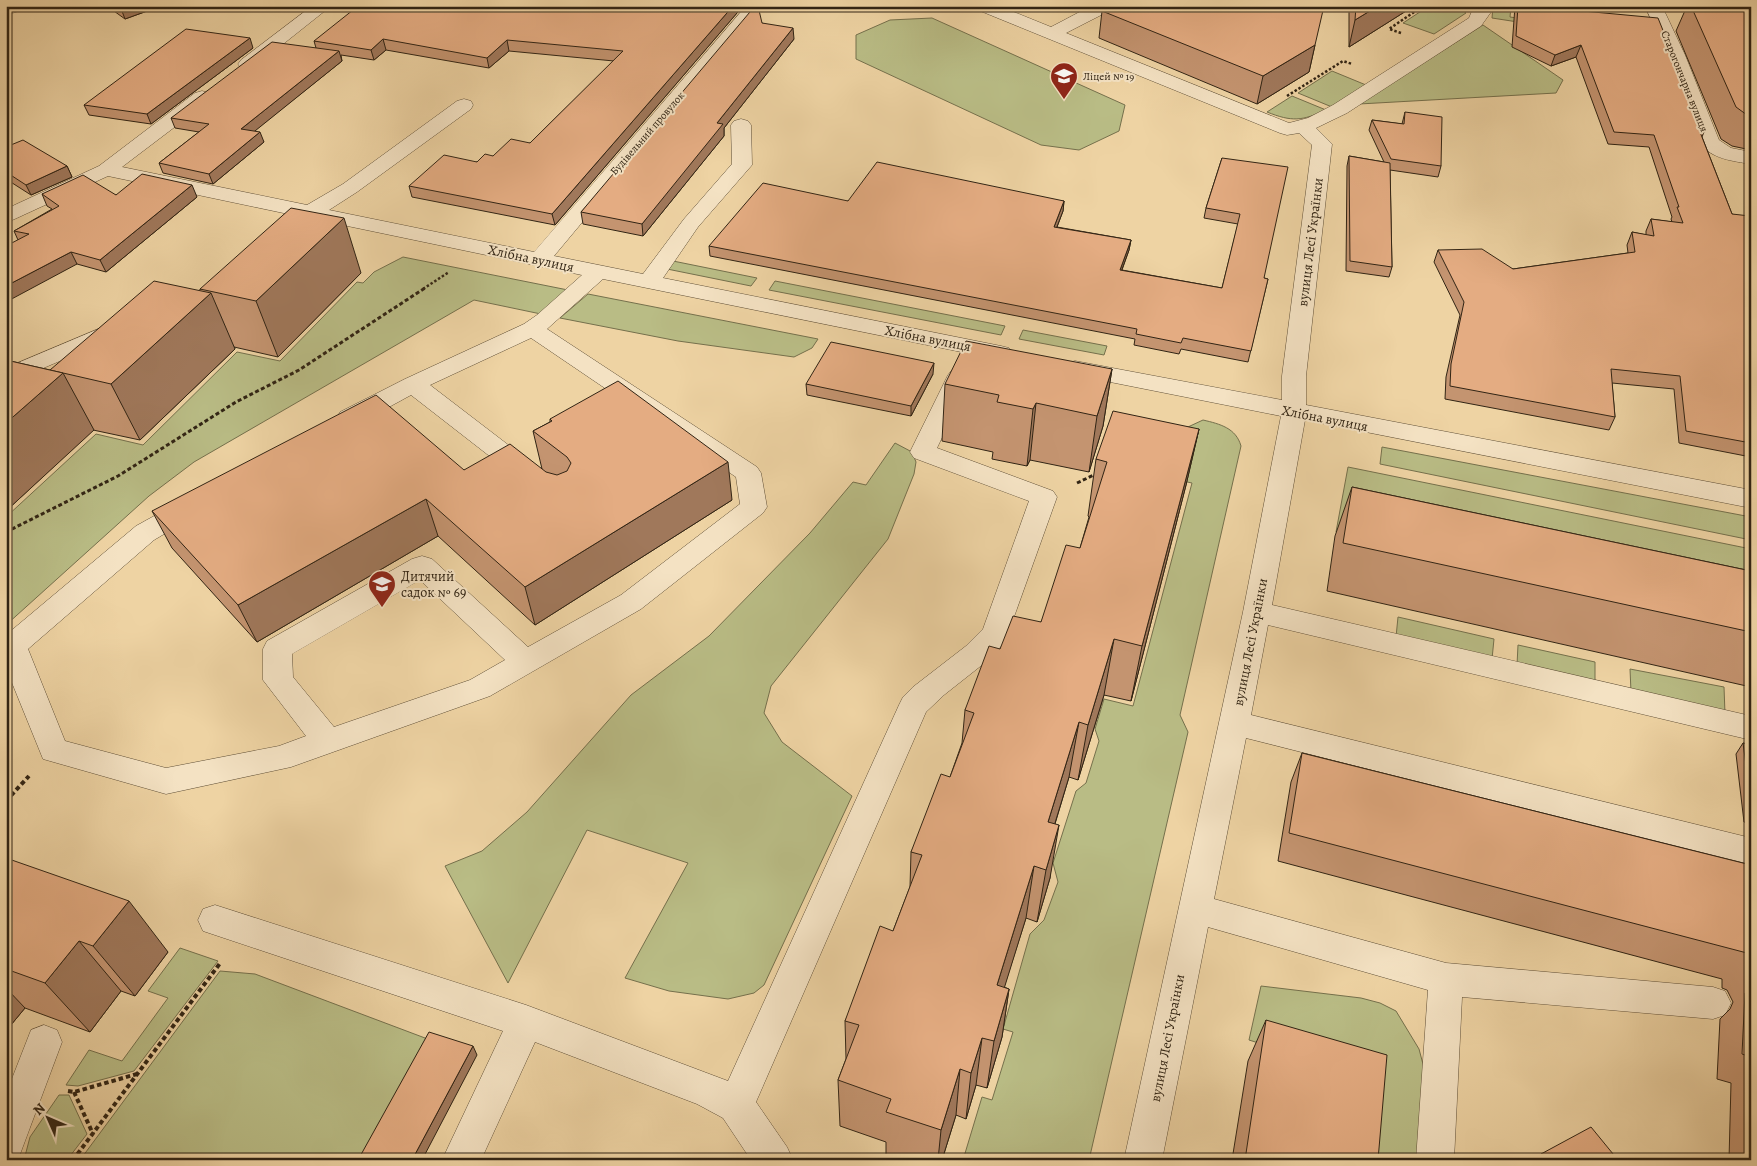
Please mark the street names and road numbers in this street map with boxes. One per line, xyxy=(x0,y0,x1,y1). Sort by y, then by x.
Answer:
street label: Старогончарна вулиця xyxy=(1657,28,1712,134)
street label: Будівельний провулок xyxy=(607,88,688,178)
street label: вулиця Лесі Українки xyxy=(1293,177,1328,308)
street label: Хлібна вулиця xyxy=(486,240,576,277)
street label: Хлібна вулиця xyxy=(883,321,973,356)
street label: Хлібна вулиця xyxy=(1280,401,1370,436)
street label: вулиця Лесі Українки xyxy=(1229,577,1272,708)
street label: вулиця Лесі Українки xyxy=(1146,973,1189,1104)

